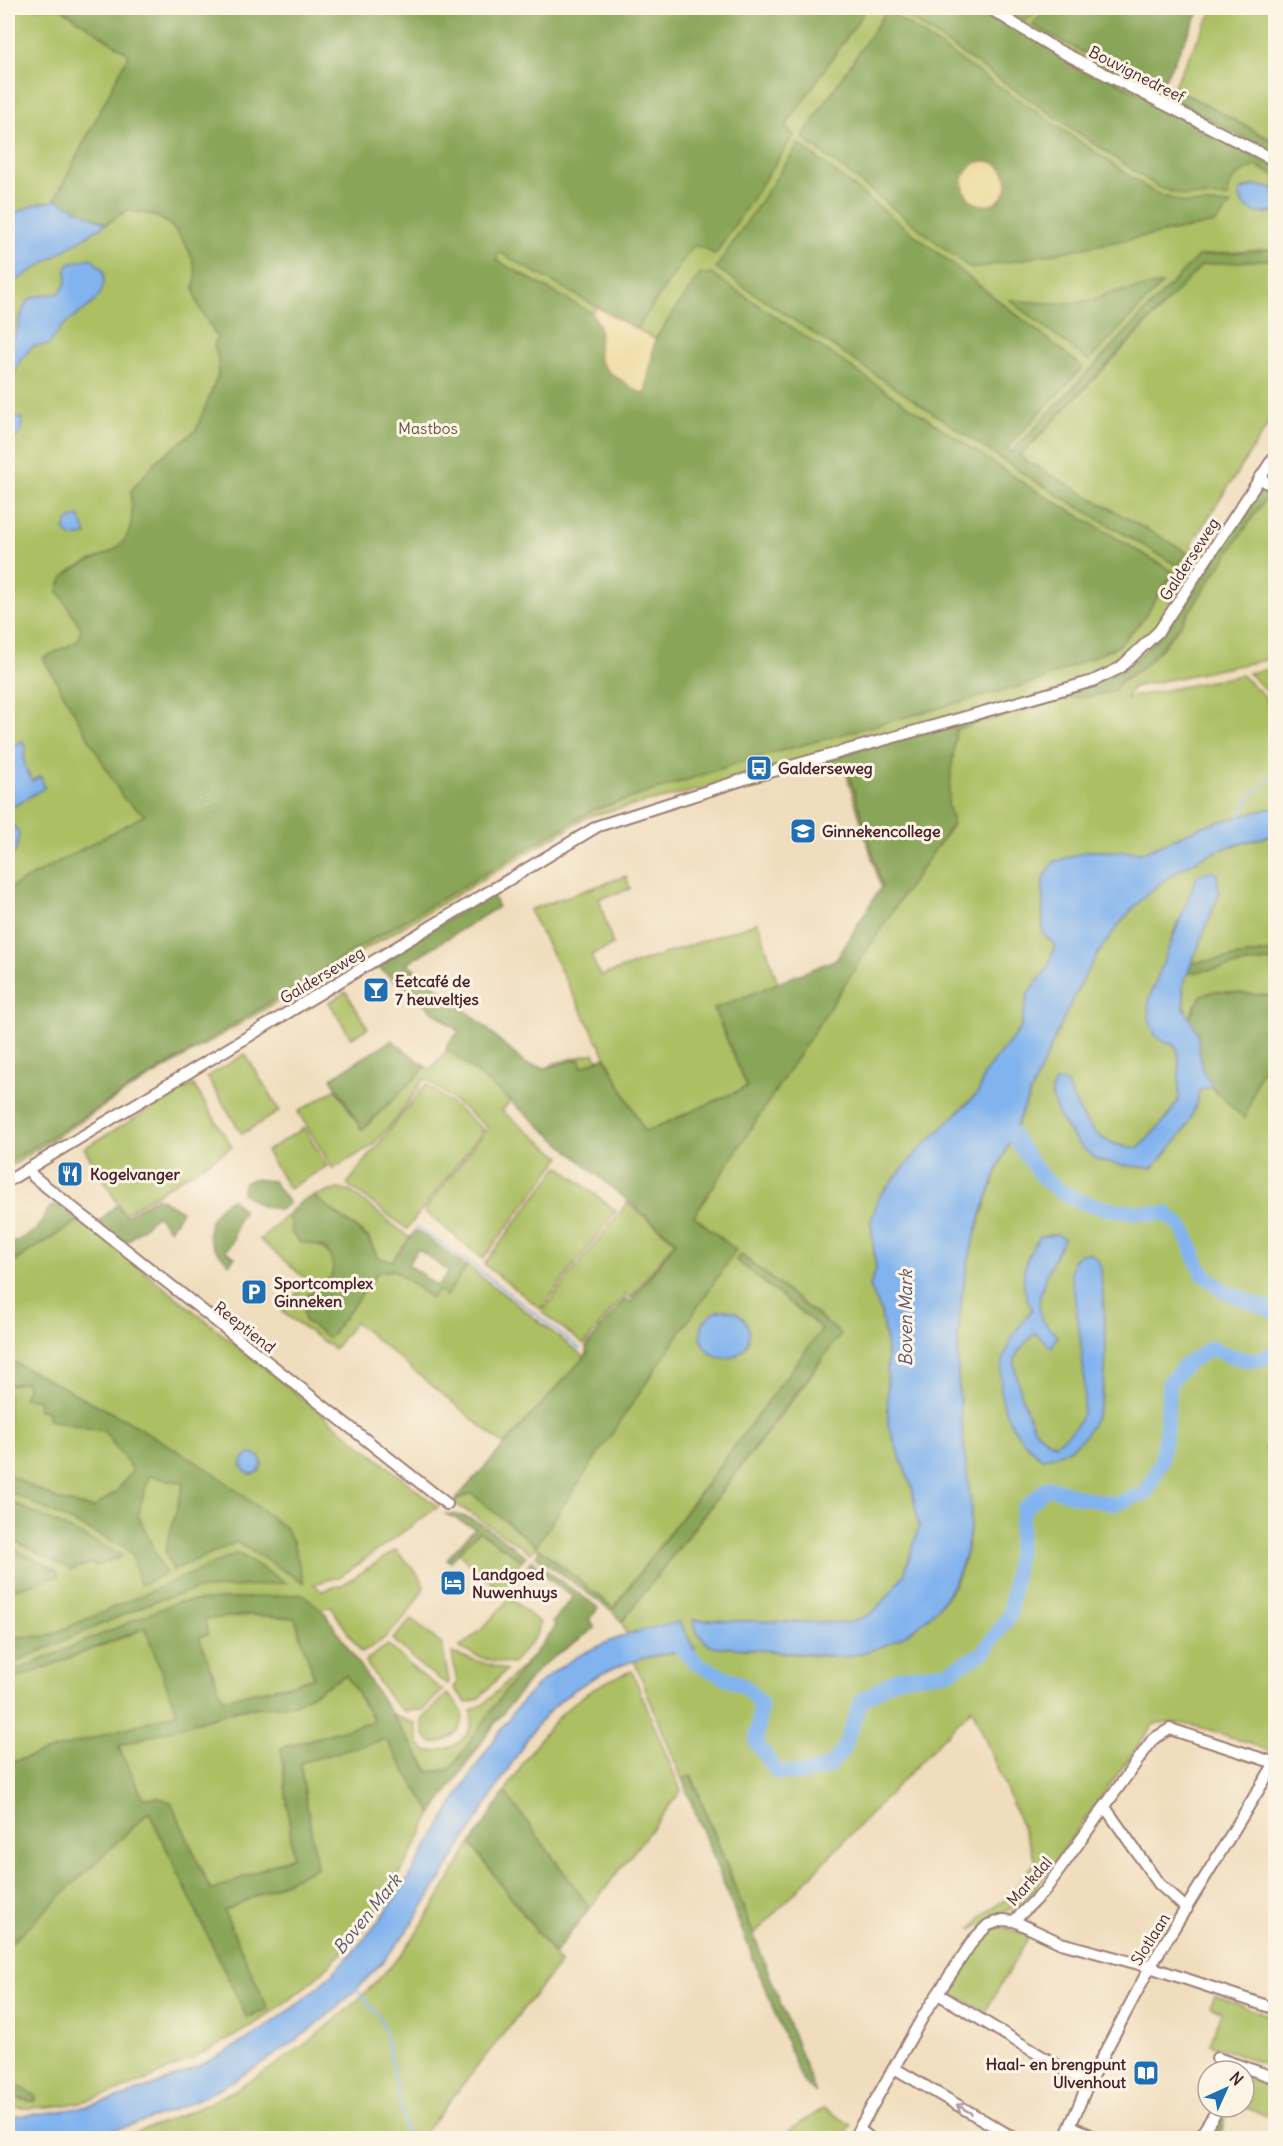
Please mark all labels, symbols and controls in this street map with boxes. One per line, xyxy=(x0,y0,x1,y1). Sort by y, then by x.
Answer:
street label: Bouvignedreef xyxy=(1086,41,1189,107)
park label: Mastbos xyxy=(398,418,458,438)
street label: Galderseweg xyxy=(1155,514,1223,604)
bus stop icon: Galderseweg xyxy=(744,753,774,783)
place label: Galderseweg xyxy=(778,758,873,779)
school or university icon: Ginnekencollege xyxy=(788,816,818,846)
place label: Ginnekencollege xyxy=(822,821,941,842)
street label: Galderseweg xyxy=(276,942,368,1008)
place label: Eetcafé de 7 heuveltjes xyxy=(395,971,479,1009)
bar icon: Eetcafé de 7 heuveltjes xyxy=(361,975,391,1005)
restaurant icon: Kogelvanger xyxy=(55,1159,85,1189)
place label: Kogelvanger xyxy=(90,1164,180,1185)
water label: Boven Mark xyxy=(894,1268,917,1366)
place label: Sportcomplex Ginneken xyxy=(274,1273,373,1311)
parking icon: Sportcomplex Ginneken xyxy=(239,1277,269,1307)
street label: Reeptiend xyxy=(210,1297,280,1357)
place label: Landgoed Nuwenhuys xyxy=(472,1564,558,1603)
hotel icon: Landgoed Nuwenhuys xyxy=(438,1568,468,1598)
street label: Markdal xyxy=(1002,1852,1056,1910)
water label: Boven Mark xyxy=(328,1868,407,1959)
street label: Slotlaan xyxy=(1126,1909,1174,1969)
place label: Haal- en brengpunt Ulvenhout xyxy=(986,2054,1127,2092)
library icon: Haal- en brengpunt Ulvenhout xyxy=(1131,2058,1161,2088)
north arrow xyxy=(1196,2059,1256,2119)
text: N xyxy=(1226,2067,1248,2089)
one-way arrow xyxy=(955,2102,972,2114)

